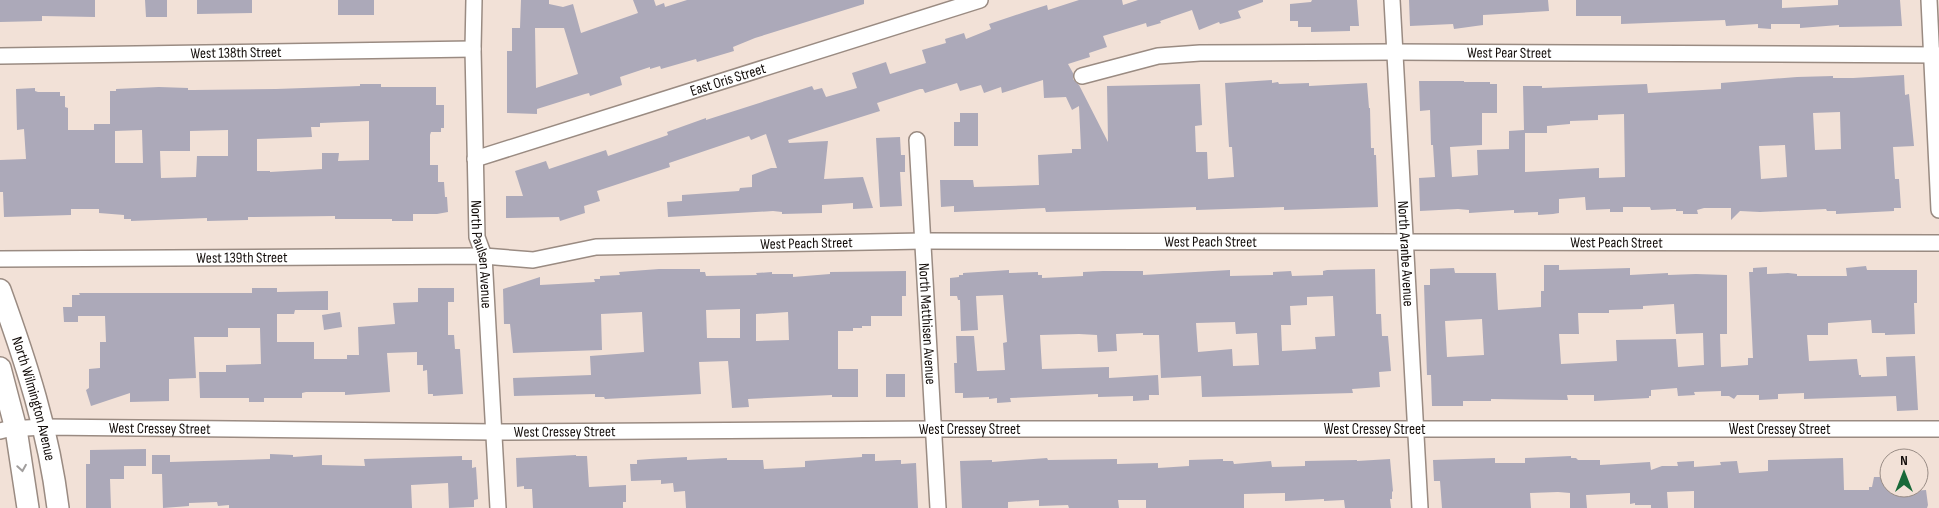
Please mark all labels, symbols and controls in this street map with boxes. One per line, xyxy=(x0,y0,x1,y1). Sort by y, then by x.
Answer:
street label: West 138th Street xyxy=(190,43,282,63)
street label: West Pear Street xyxy=(1467,43,1552,63)
street label: East Oris Street xyxy=(688,59,768,101)
street label: North Paulsen Avenue xyxy=(466,200,496,309)
street label: North Aranbe Avenue xyxy=(1393,200,1418,307)
street label: West Peach Street xyxy=(1164,232,1257,252)
street label: West Peach Street xyxy=(760,233,853,254)
street label: West Peach Street xyxy=(1570,233,1663,252)
street label: West 139th Street xyxy=(196,248,288,268)
street label: North Matthisen Avenue xyxy=(914,262,940,385)
street label: North Wilmington Avenue xyxy=(7,334,59,463)
street label: West Cressey Street xyxy=(109,419,211,439)
street label: West Cressey Street xyxy=(919,420,1021,439)
street label: West Cressey Street xyxy=(1324,420,1426,439)
street label: West Cressey Street xyxy=(1729,420,1831,439)
street label: West Cressey Street xyxy=(514,422,616,442)
north arrow xyxy=(1879,448,1929,498)
text: N xyxy=(1900,452,1908,469)
one-way arrow xyxy=(17,464,27,473)

